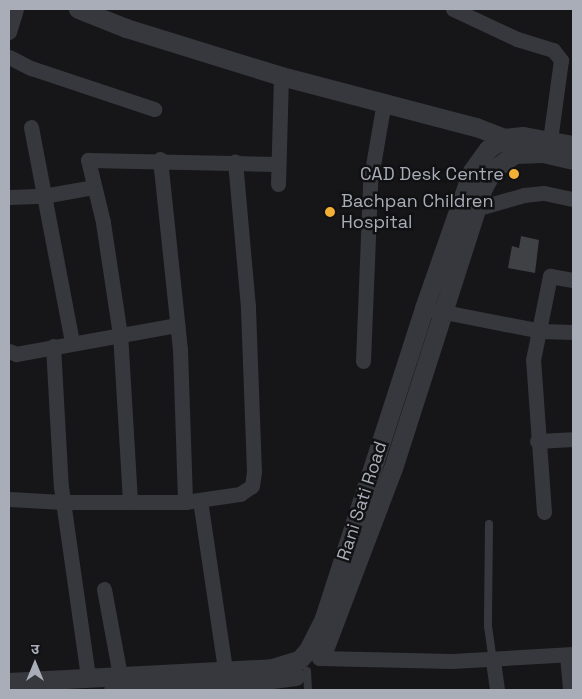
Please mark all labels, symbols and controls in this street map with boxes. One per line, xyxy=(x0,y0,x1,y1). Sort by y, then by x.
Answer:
place label: CAD Desk Centre xyxy=(360,163,504,185)
marker: CAD Desk Centre xyxy=(508,168,520,180)
place label: Bachpan Children Hospital xyxy=(341,191,494,233)
marker: Bachpan Children Hospital xyxy=(323,205,337,219)
street label: Rani Sati Road xyxy=(333,439,391,563)
north arrow xyxy=(10,639,60,689)
text: उ xyxy=(31,640,39,658)

